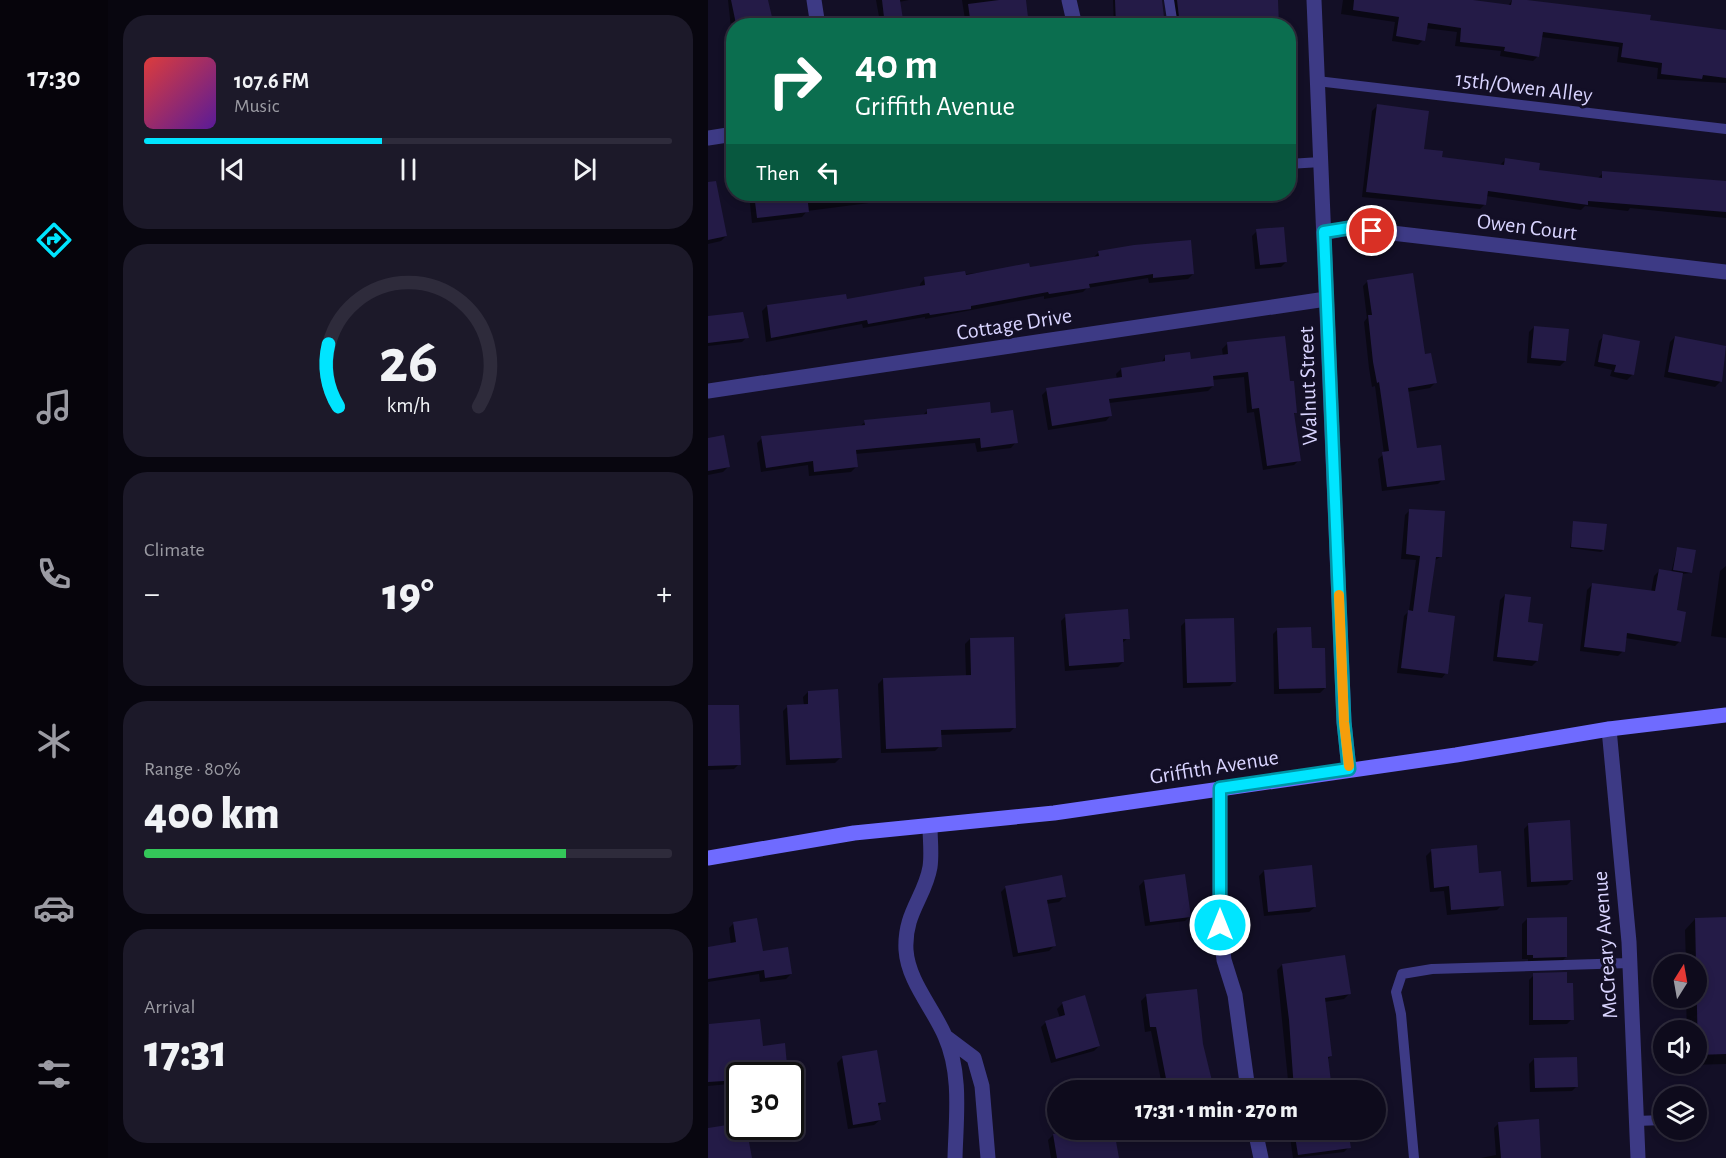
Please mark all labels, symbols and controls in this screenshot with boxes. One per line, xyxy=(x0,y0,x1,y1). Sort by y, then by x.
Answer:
icon: right xyxy=(756,42,834,120)
text: 40 m xyxy=(855,44,938,86)
text: 17:30 xyxy=(27,64,81,91)
street label: 15th/Owen Alley xyxy=(1454,68,1594,106)
text: 107.6 FM xyxy=(234,70,309,92)
text: Griffith Avenue xyxy=(855,93,1015,120)
text: Music xyxy=(234,96,280,116)
icon: previous xyxy=(216,153,249,186)
icon: pause xyxy=(392,153,425,186)
icon: next xyxy=(568,153,601,186)
icon: left xyxy=(812,156,845,189)
text: Then xyxy=(756,162,800,184)
pin xyxy=(1346,205,1397,256)
street label: Owen Court xyxy=(1476,210,1578,244)
icon: arrive xyxy=(1355,214,1388,247)
icon: directions xyxy=(33,219,75,261)
street label: Cottage Drive xyxy=(955,304,1073,344)
street label: Walnut Street xyxy=(1295,326,1321,446)
text: 26 xyxy=(378,332,438,394)
icon: music xyxy=(33,386,75,428)
text: km/h xyxy=(386,396,430,417)
text: Climate xyxy=(144,540,205,560)
icon: phone xyxy=(33,553,75,595)
text: 19° xyxy=(382,573,434,618)
text: − xyxy=(144,578,160,611)
text: + xyxy=(656,578,672,611)
icon: climate xyxy=(33,720,75,762)
street label: Griffith Avenue xyxy=(1148,746,1280,788)
text: Range · 80% xyxy=(144,759,241,779)
text: 400 km xyxy=(144,792,280,837)
street label: McCreary Avenue xyxy=(1589,870,1621,1020)
icon: car xyxy=(33,887,75,929)
position arrow xyxy=(1188,893,1252,957)
north arrow xyxy=(1653,954,1707,1008)
map controls xyxy=(1653,954,1707,1140)
text: Arrival xyxy=(144,997,195,1017)
button: sound xyxy=(1653,1020,1707,1074)
text: 17:31 xyxy=(144,1030,227,1075)
icon: filters xyxy=(33,1053,75,1095)
speed limit sign: 30 xyxy=(726,1062,804,1140)
button: layers xyxy=(1653,1086,1707,1140)
text: 17:31 · 1 min · 270 m xyxy=(1135,1099,1298,1121)

